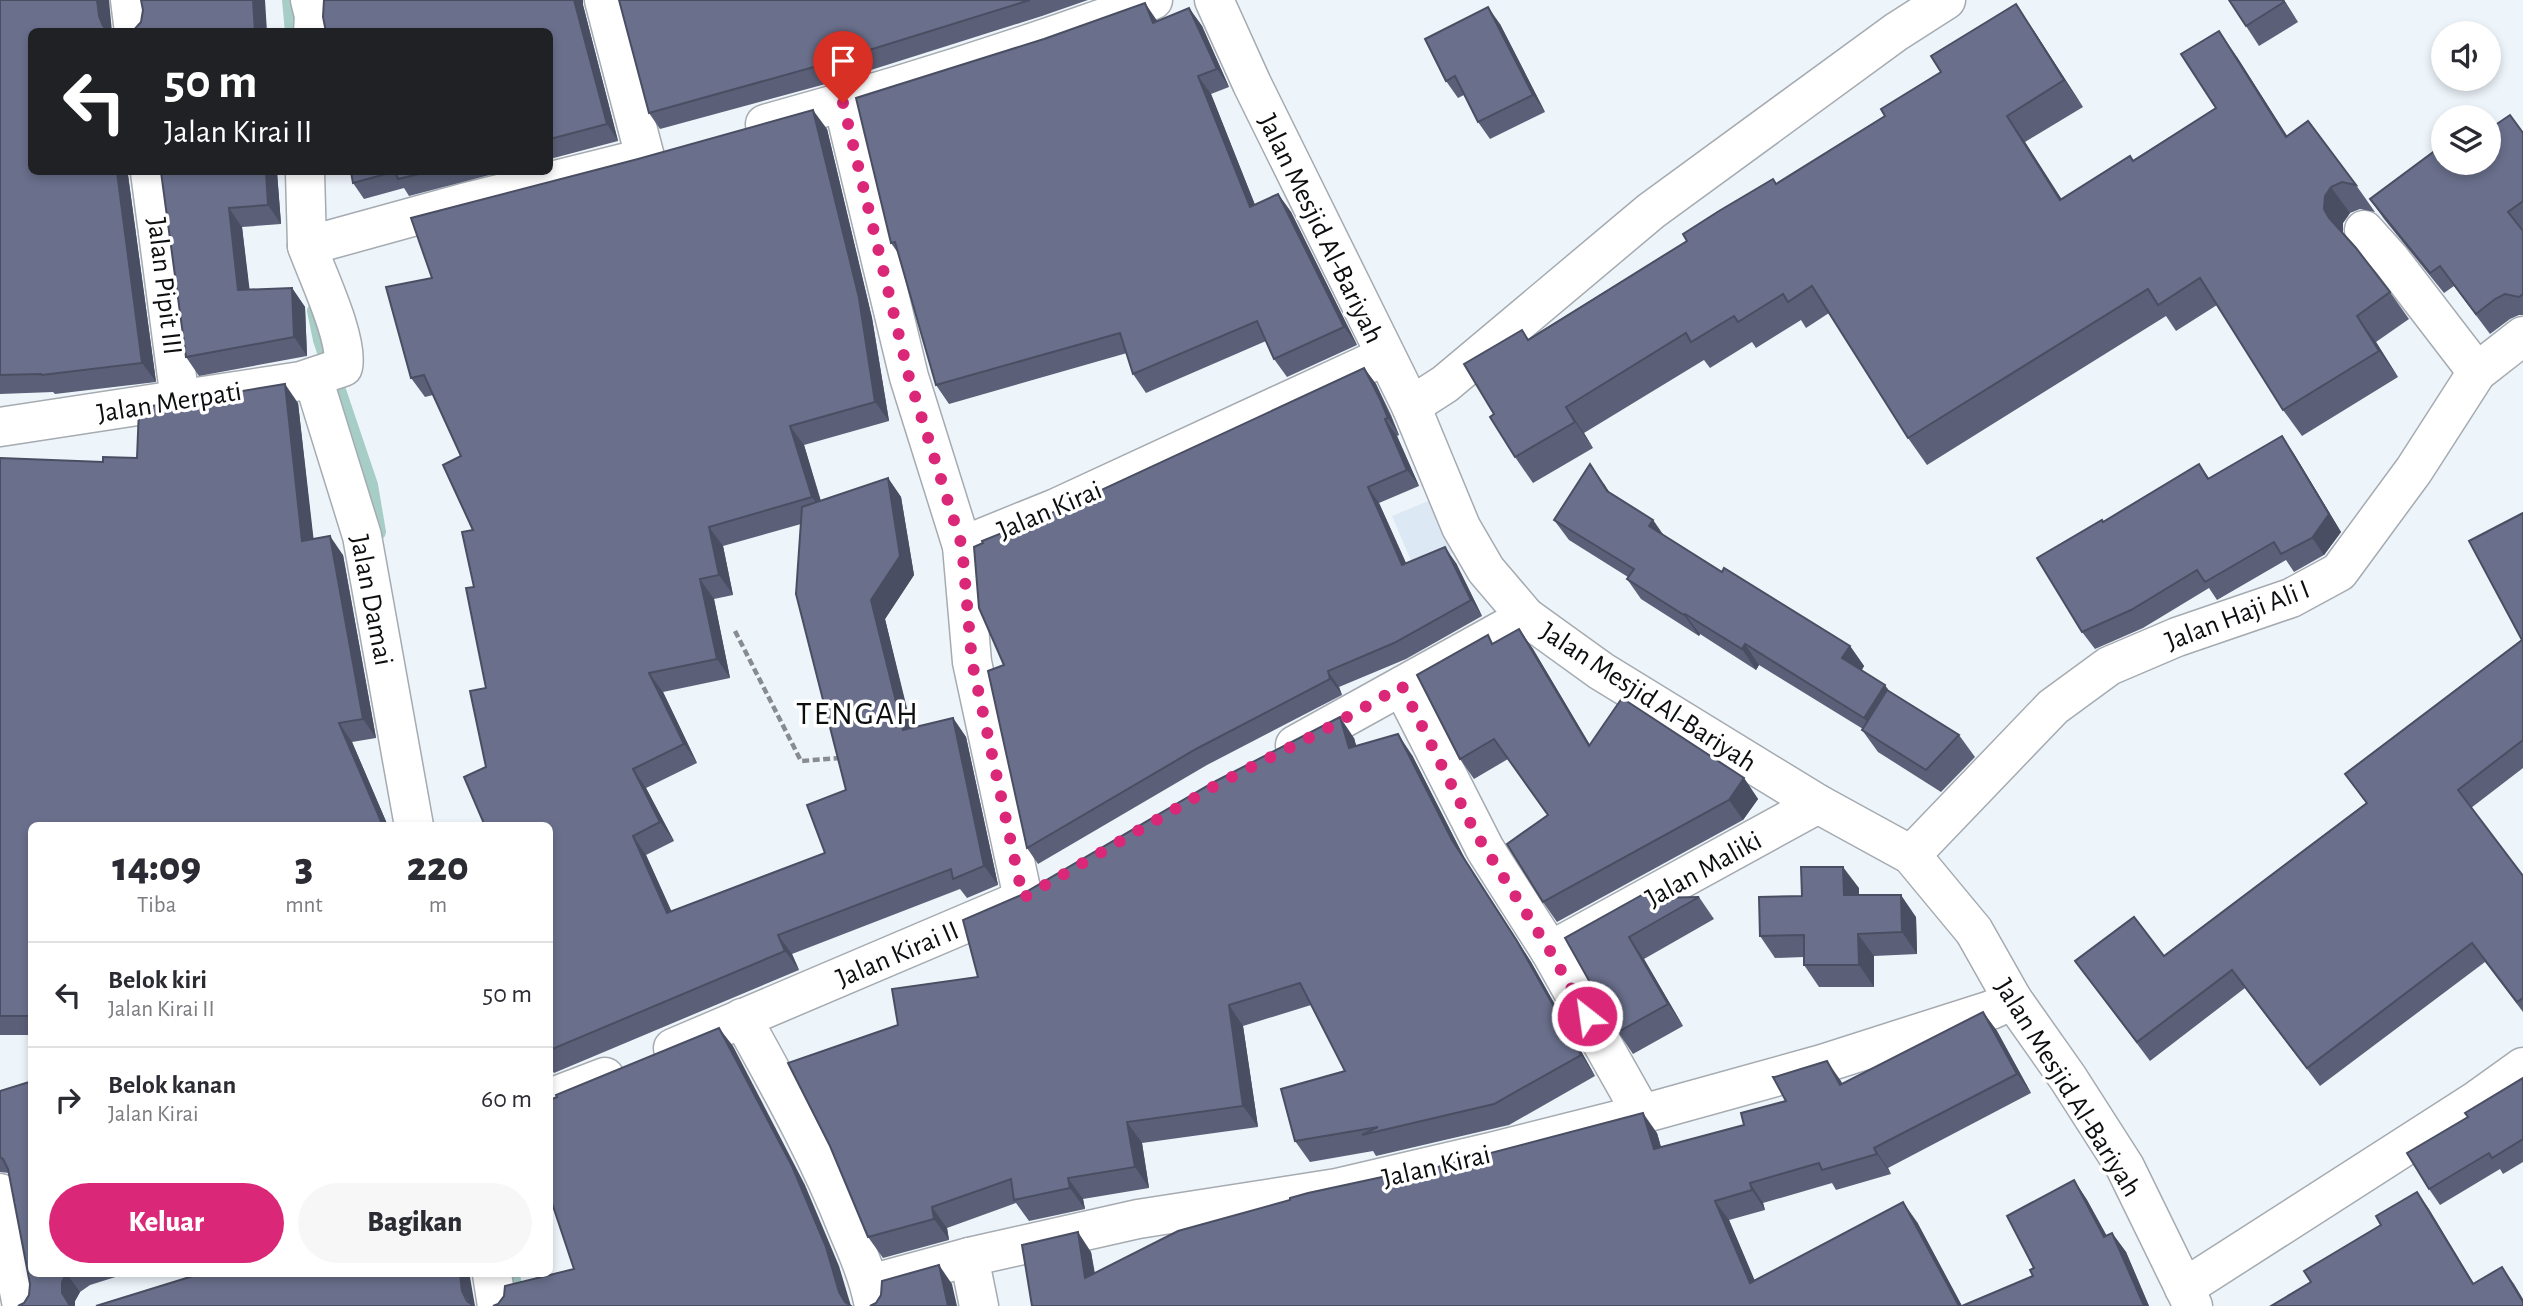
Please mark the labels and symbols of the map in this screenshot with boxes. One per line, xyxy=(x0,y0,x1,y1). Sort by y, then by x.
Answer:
pin xyxy=(813,31,873,103)
street label: Jalan Mesjid Al-Bariyah xyxy=(1253,110,1388,348)
street label: Jalan Pipit III xyxy=(142,216,186,356)
street label: Jalan Merpati xyxy=(95,378,244,428)
street label: Jalan Kirai xyxy=(994,476,1106,545)
street label: Jalan Damai xyxy=(345,533,397,668)
street label: Jalan Haji Ali I xyxy=(2162,576,2314,656)
street label: Jalan Mesjid Al-Bariyah xyxy=(1535,618,1761,778)
district label: TENGAH xyxy=(796,698,920,730)
street label: Jalan Maliki xyxy=(1641,827,1767,913)
street label: Jalan Kirai II xyxy=(833,917,963,993)
street label: Jalan Mesjid Al-Bariyah xyxy=(1989,974,2146,1202)
position arrow xyxy=(1550,979,1624,1053)
street label: Jalan Kirai xyxy=(1380,1141,1493,1193)

